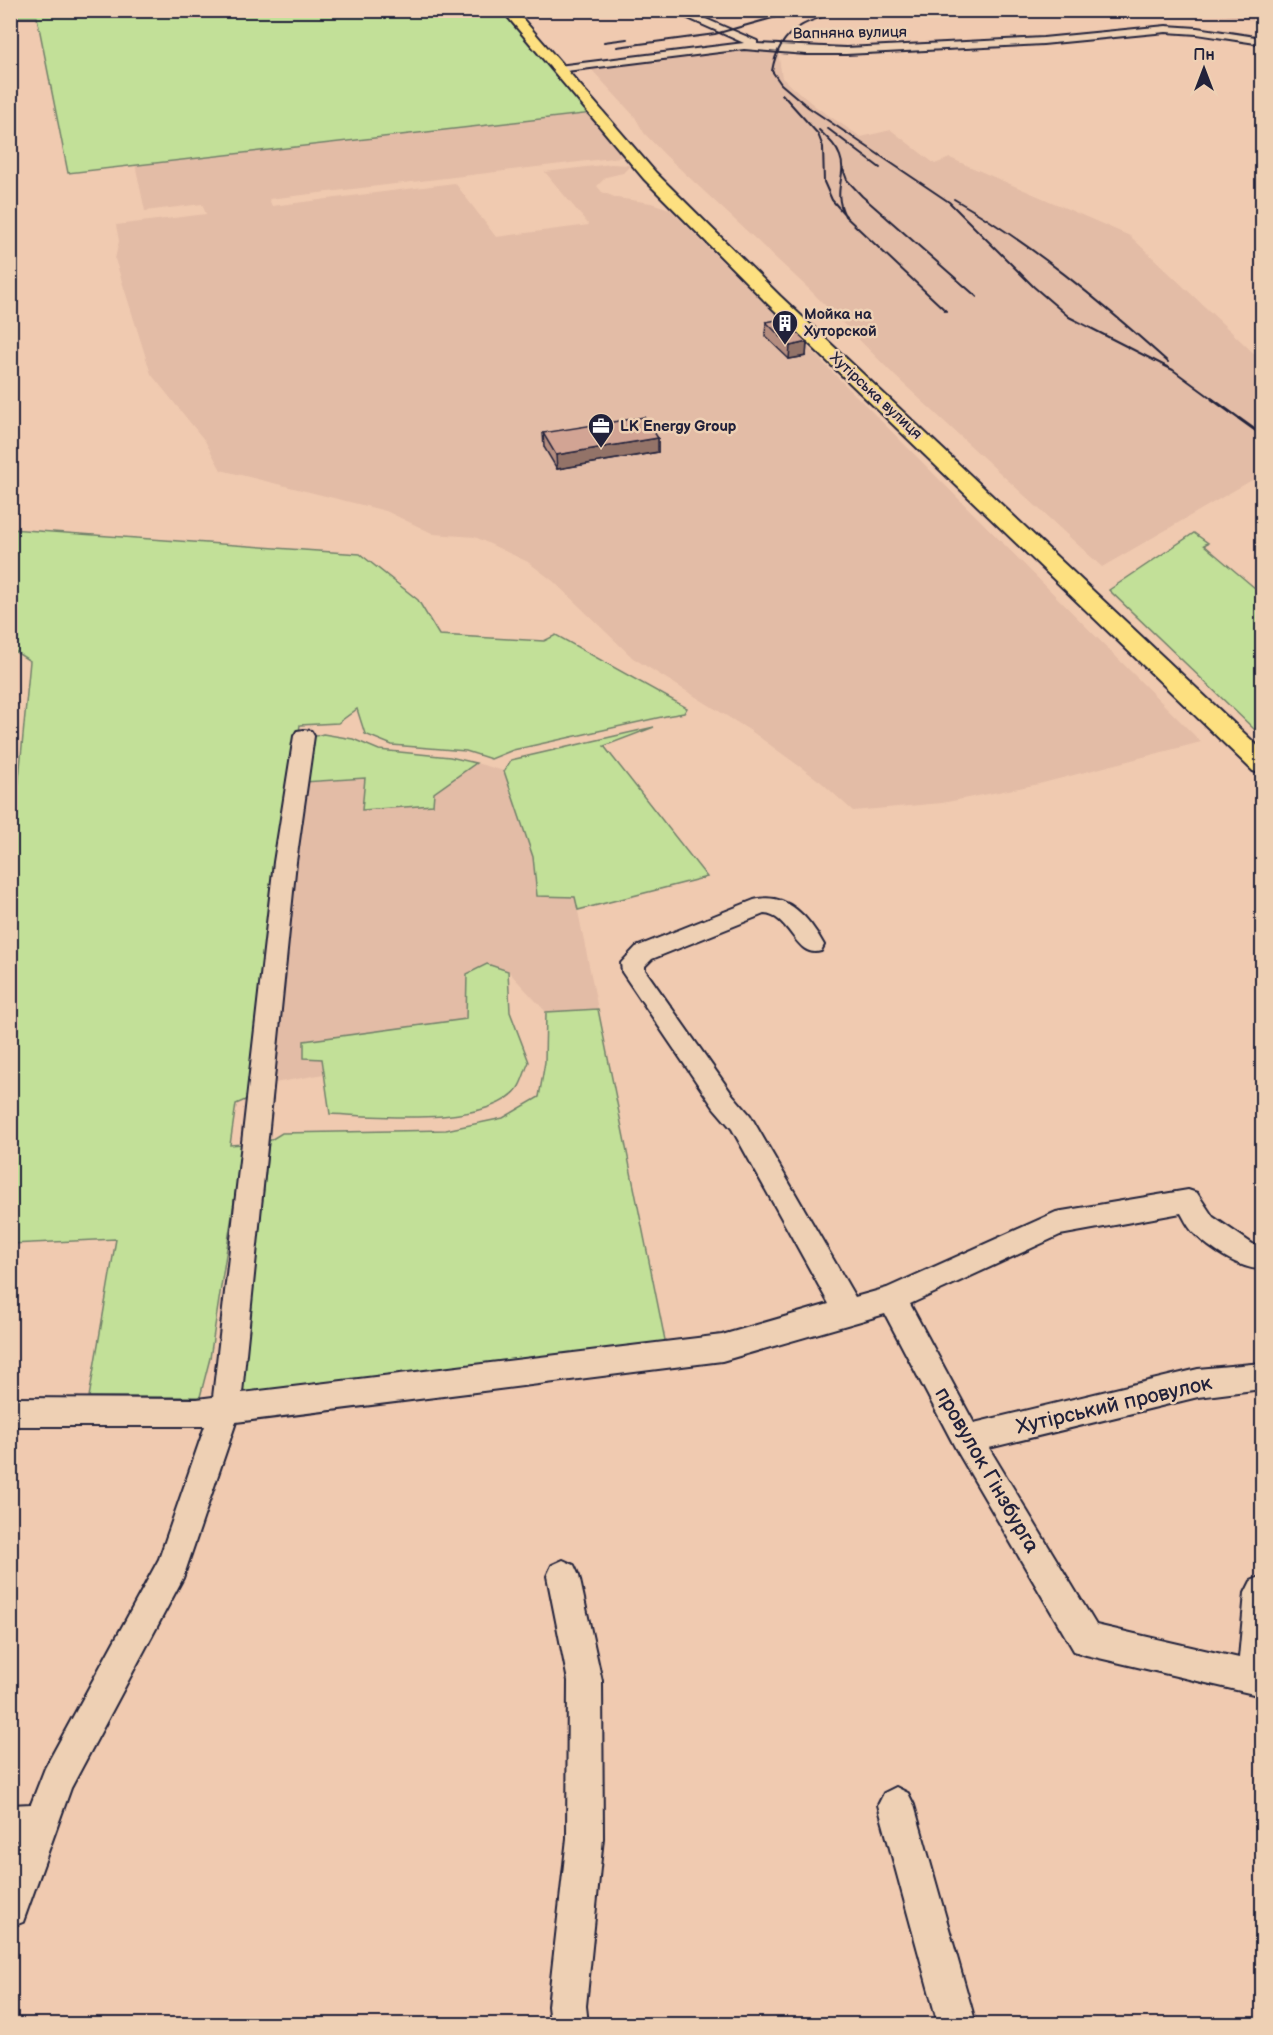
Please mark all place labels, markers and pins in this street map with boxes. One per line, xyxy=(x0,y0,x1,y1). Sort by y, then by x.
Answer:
place label: Мойка на Хуторской xyxy=(803,305,877,341)
building icon: Мойка на Хуторской xyxy=(770,308,800,346)
office icon: LK Energy Group xyxy=(586,411,616,449)
place label: LK Energy Group xyxy=(620,417,737,436)

